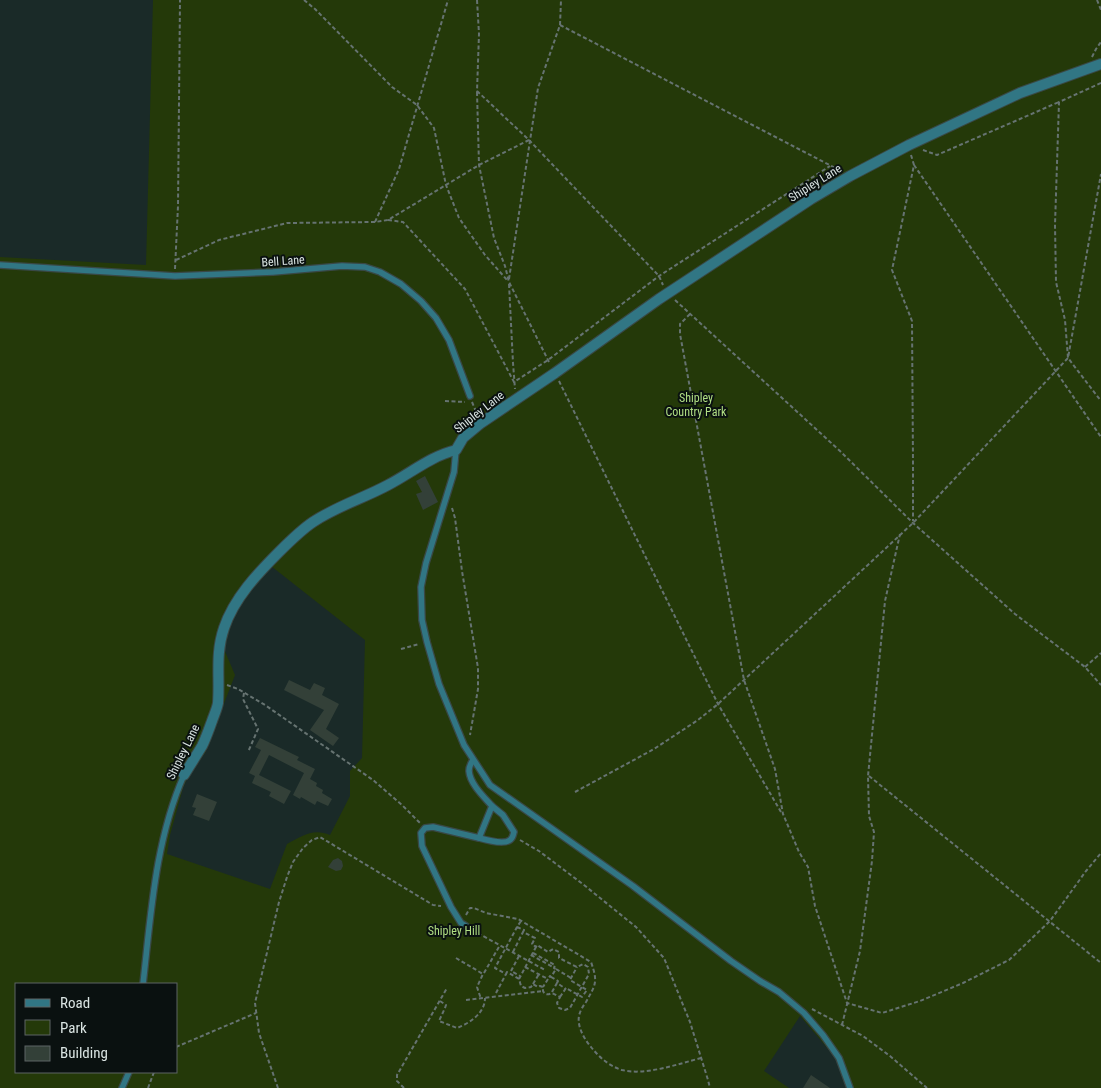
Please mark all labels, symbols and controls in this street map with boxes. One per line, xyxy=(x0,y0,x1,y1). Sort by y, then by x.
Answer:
street label: Shipley Lane xyxy=(786,161,844,205)
street label: Bell Lane xyxy=(261,252,305,269)
street label: Shipley Lane xyxy=(451,388,507,436)
park label: Shipley Country Park xyxy=(666,391,727,419)
street label: Shipley Lane xyxy=(164,722,203,782)
park label: Shipley Hill xyxy=(428,924,480,938)
legend xyxy=(15,983,178,1073)
text: Road xyxy=(60,994,90,1012)
text: Park xyxy=(60,1019,87,1037)
text: Building xyxy=(60,1044,108,1062)

